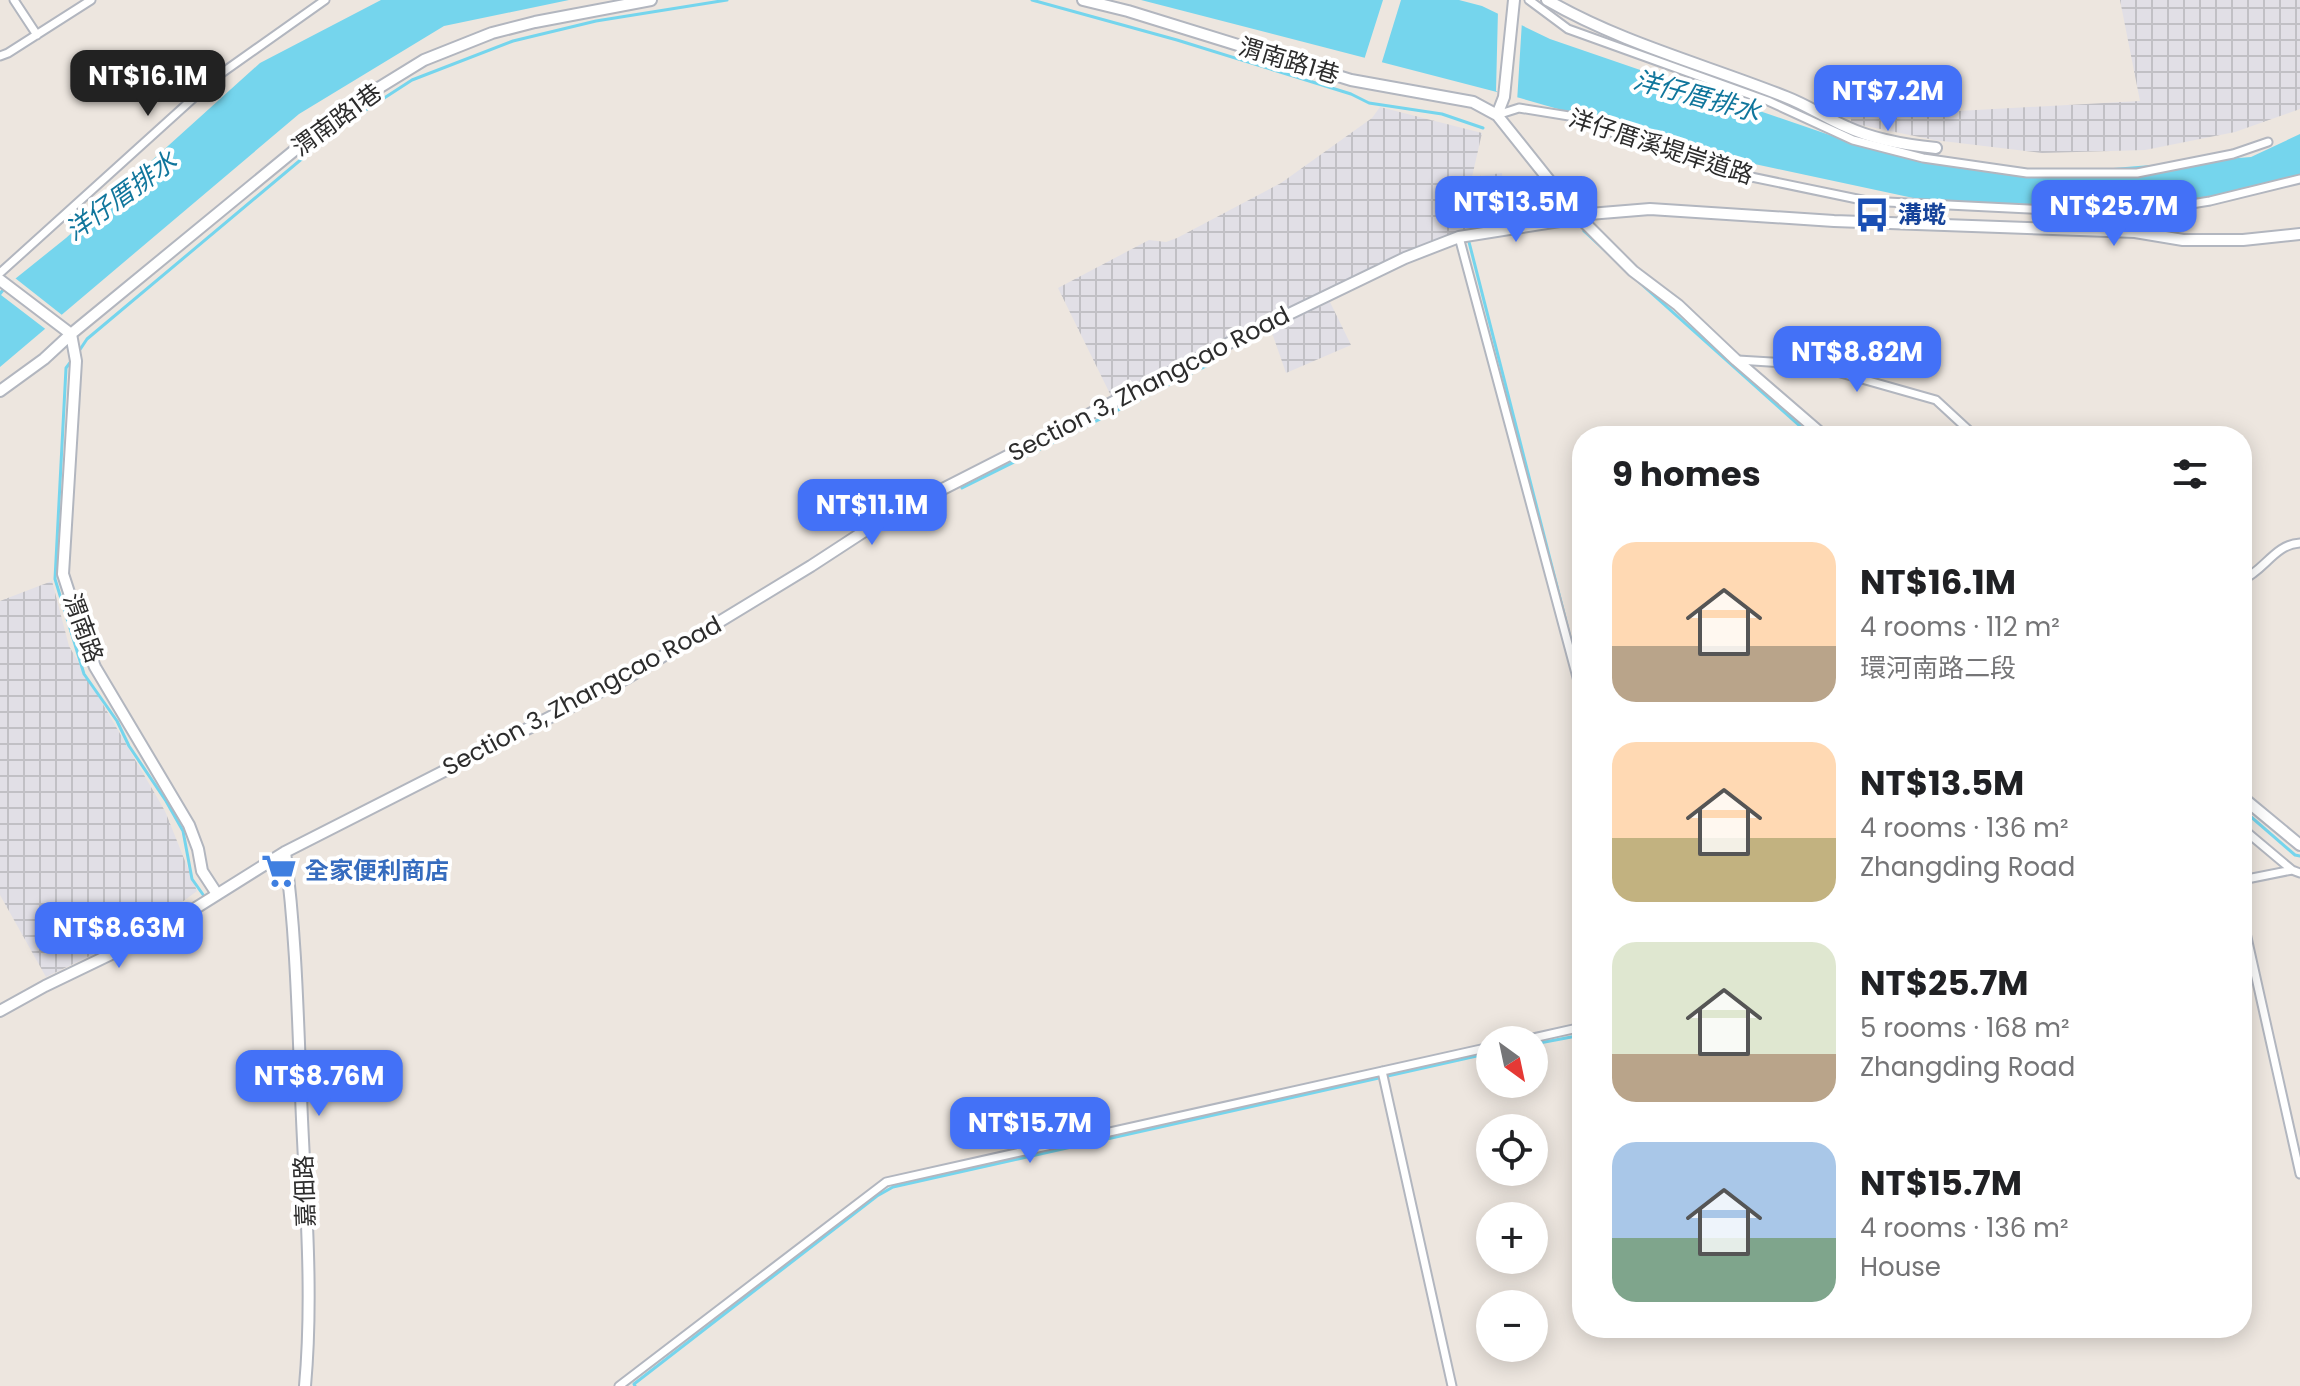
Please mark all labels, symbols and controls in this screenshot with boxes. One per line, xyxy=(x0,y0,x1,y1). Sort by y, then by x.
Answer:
street label: 渭南路1巷 xyxy=(1235,30,1344,91)
pin: NT$16.1M xyxy=(65,50,231,118)
text: NT$16.1M xyxy=(88,58,208,94)
water label: 洋仔厝排水 xyxy=(1630,62,1765,130)
pin: NT$7.2M xyxy=(1814,65,1962,133)
text: NT$7.2M xyxy=(1832,73,1944,109)
street label: 渭南路1巷 xyxy=(285,76,388,163)
street label: 洋仔厝溪堤岸道路 xyxy=(1565,101,1758,192)
water label: 洋仔厝排水 xyxy=(58,143,185,249)
pin: NT$13.5M xyxy=(1433,176,1599,244)
pin: NT$25.7M xyxy=(2031,180,2197,248)
text: NT$13.5M xyxy=(1453,184,1579,220)
text: NT$25.7M xyxy=(2050,188,2178,224)
bus stop icon: 溝墘 xyxy=(1853,196,1891,234)
place label: 溝墘 xyxy=(1898,198,1946,231)
street label: Section 3, Zhangcao Road xyxy=(1002,298,1295,469)
pin: NT$8.82M xyxy=(1774,326,1940,394)
text: NT$8.82M xyxy=(1791,334,1923,370)
text: 9 homes xyxy=(1612,450,1761,498)
icon: filters xyxy=(2168,452,2212,496)
pin: NT$11.1M xyxy=(789,479,955,547)
text: NT$11.1M xyxy=(816,487,928,523)
text: NT$16.1M xyxy=(1860,558,2016,606)
icon: home xyxy=(1676,574,1772,670)
street label: 渭南路 xyxy=(56,588,111,667)
street label: Section 3, Zhangcao Road xyxy=(436,608,727,783)
text: 4 rooms · 112 m² xyxy=(1860,609,2060,645)
text: 環河南路二段 xyxy=(1860,650,2016,686)
text: NT$13.5M xyxy=(1860,759,2024,807)
icon: home xyxy=(1676,774,1772,870)
text: 4 rooms · 136 m² xyxy=(1860,810,2068,846)
text: Zhangding Road xyxy=(1860,849,2075,885)
supermarket icon: 全家便利商店 xyxy=(260,852,298,890)
place label: 全家便利商店 xyxy=(305,854,449,887)
pin: NT$8.63M xyxy=(36,902,202,970)
text: NT$8.63M xyxy=(53,910,185,946)
text: NT$25.7M xyxy=(1860,959,2029,1007)
icon: home xyxy=(1676,974,1772,1070)
text: 5 rooms · 168 m² xyxy=(1860,1010,2070,1046)
north arrow xyxy=(1476,1026,1548,1098)
map controls xyxy=(1476,1026,1548,1362)
text: Zhangding Road xyxy=(1860,1049,2075,1085)
pin: NT$8.76M xyxy=(236,1050,402,1118)
text: NT$8.76M xyxy=(254,1058,384,1094)
pin: NT$15.7M xyxy=(947,1097,1113,1165)
text: NT$15.7M xyxy=(968,1105,1092,1141)
button: locate xyxy=(1476,1114,1548,1186)
street label: 嘉佃路 xyxy=(287,1154,322,1228)
text: NT$15.7M xyxy=(1860,1159,2022,1207)
icon: home xyxy=(1676,1174,1772,1270)
button: + xyxy=(1476,1202,1548,1274)
text: 4 rooms · 136 m² xyxy=(1860,1210,2068,1246)
text: House xyxy=(1860,1249,1941,1285)
button: − xyxy=(1476,1290,1548,1362)

